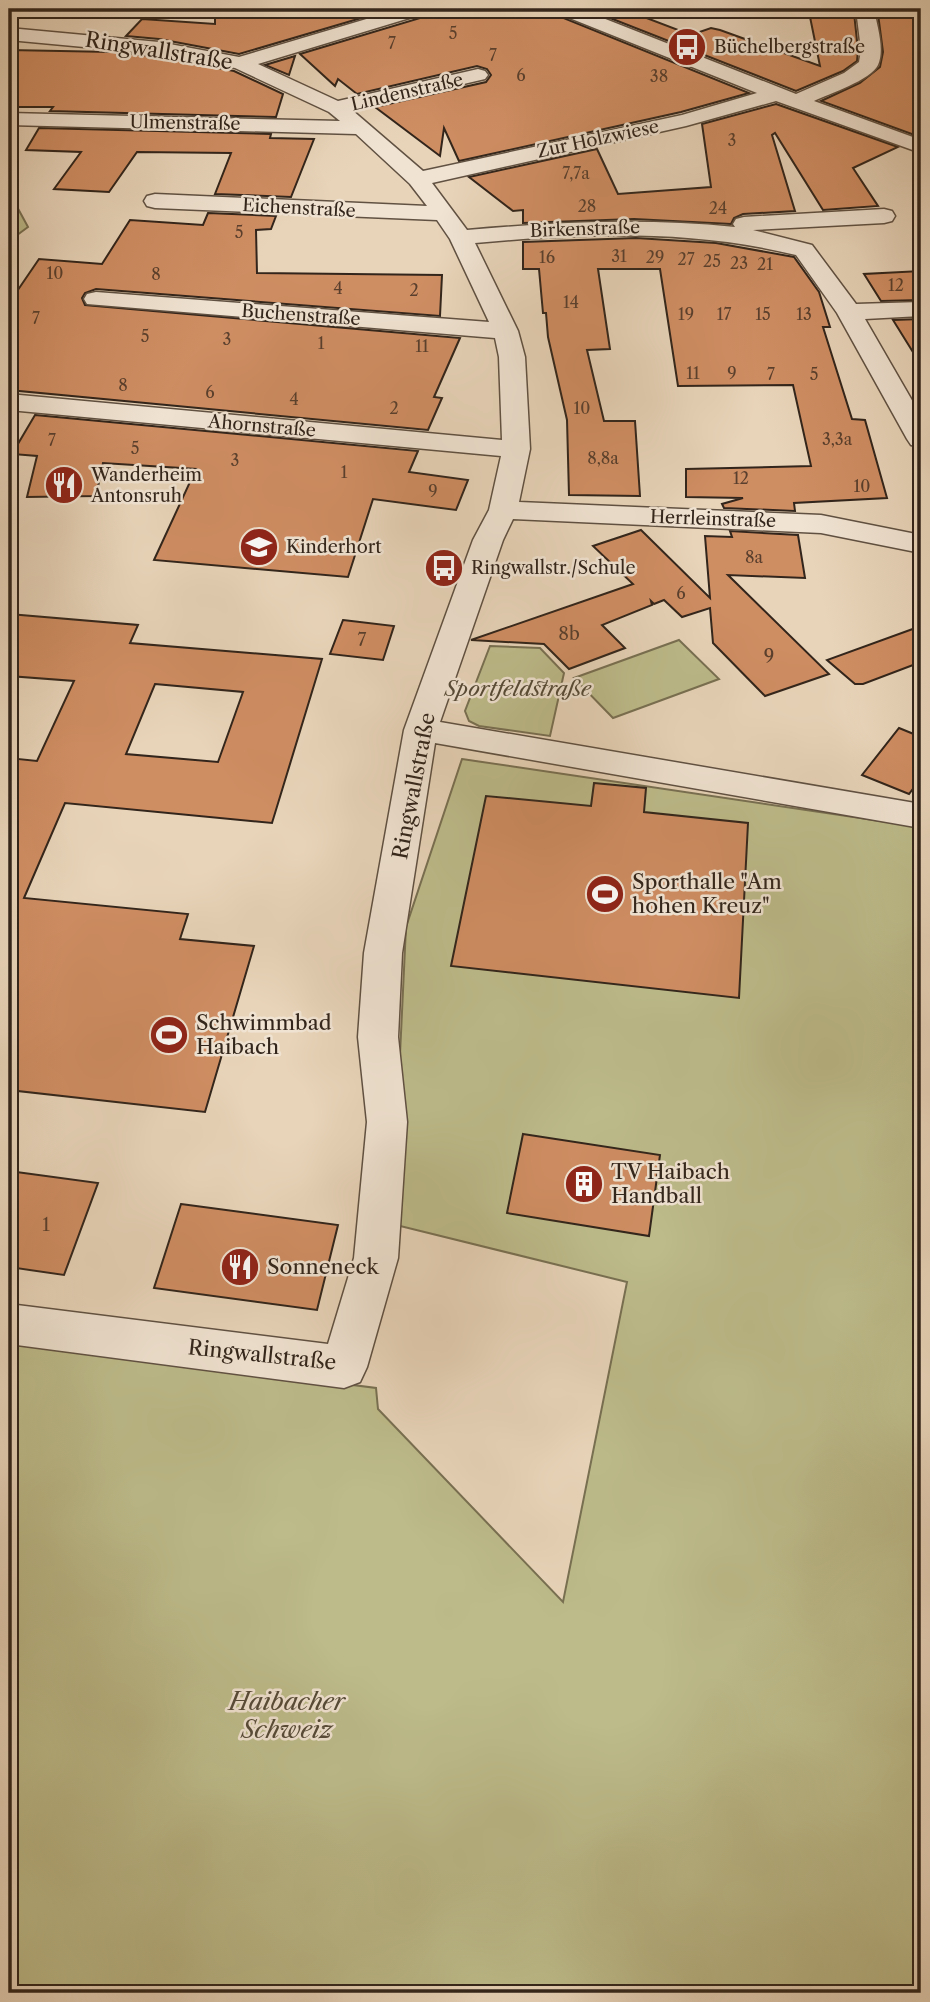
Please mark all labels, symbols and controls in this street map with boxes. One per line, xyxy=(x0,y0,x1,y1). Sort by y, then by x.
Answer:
house number: 5 xyxy=(449,23,457,43)
bus stop icon: Büchelbergstraße xyxy=(666,26,708,68)
street label: Ringwallstraße xyxy=(84,27,235,75)
house number: 7 xyxy=(388,33,396,53)
place label: Büchelbergstraße xyxy=(714,36,865,58)
house number: 7 xyxy=(489,45,497,65)
house number: 6 xyxy=(516,65,526,85)
house number: 38 xyxy=(650,66,668,86)
street label: Lindenstraße xyxy=(349,68,465,116)
street label: Ulmenstraße xyxy=(129,111,241,135)
street label: Zur Holzwiese xyxy=(535,115,661,163)
house number: 3 xyxy=(728,130,736,150)
house number: 7,7a xyxy=(562,163,590,183)
street label: Eichenstraße xyxy=(242,194,356,222)
house number: 28 xyxy=(578,196,596,216)
house number: 24 xyxy=(709,198,727,218)
street label: Birkenstraße xyxy=(530,216,640,242)
house number: 5 xyxy=(235,222,243,242)
house number: 31 xyxy=(611,246,627,266)
house number: 16 xyxy=(539,247,555,267)
house number: 29 xyxy=(646,247,664,267)
house number: 27 xyxy=(677,249,695,269)
house number: 25 xyxy=(703,251,721,271)
house number: 23 xyxy=(730,253,748,273)
house number: 21 xyxy=(757,254,773,274)
house number: 10 xyxy=(47,263,63,283)
house number: 8 xyxy=(151,264,161,284)
house number: 12 xyxy=(888,275,904,295)
house number: 4 xyxy=(333,278,343,298)
house number: 2 xyxy=(409,280,419,300)
house number: 14 xyxy=(563,292,579,312)
street label: Buchenstraße xyxy=(241,300,361,330)
house number: 19 xyxy=(678,304,694,324)
house number: 17 xyxy=(717,304,731,324)
house number: 15 xyxy=(755,304,771,324)
house number: 13 xyxy=(796,304,812,324)
house number: 7 xyxy=(32,308,40,328)
house number: 5 xyxy=(141,326,149,346)
house number: 3 xyxy=(223,329,231,349)
house number: 1 xyxy=(318,333,325,353)
house number: 11 xyxy=(415,336,429,356)
house number: 11 xyxy=(686,363,700,383)
house number: 9 xyxy=(727,363,737,383)
house number: 7 xyxy=(767,364,775,384)
house number: 5 xyxy=(810,364,818,384)
house number: 8 xyxy=(118,375,128,395)
house number: 6 xyxy=(205,382,215,402)
house number: 4 xyxy=(289,389,299,409)
house number: 2 xyxy=(389,398,399,418)
house number: 10 xyxy=(574,398,590,418)
street label: Ahornstraße xyxy=(206,410,317,442)
house number: 3,3a xyxy=(822,429,853,449)
house number: 7 xyxy=(48,430,56,450)
house number: 5 xyxy=(131,438,139,458)
house number: 8,8a xyxy=(587,448,619,468)
house number: 3 xyxy=(231,450,239,470)
house number: 1 xyxy=(341,462,348,482)
restaurant icon: Wanderheim Antonsruh xyxy=(43,464,85,506)
place label: Wanderheim Antonsruh xyxy=(90,464,202,507)
house number: 12 xyxy=(733,468,749,488)
house number: 10 xyxy=(854,476,870,496)
house number: 9 xyxy=(428,481,438,501)
street label: Herrleinstraße xyxy=(650,506,776,532)
school or university icon: Kinderhort xyxy=(238,526,280,568)
place label: Kinderhort xyxy=(286,536,382,558)
bus stop icon: Ringwallstr./Schule xyxy=(423,547,465,589)
house number: 8a xyxy=(745,547,764,567)
place label: Ringwallstr./Schule xyxy=(471,557,636,579)
house number: 6 xyxy=(676,583,686,603)
house number: 8b xyxy=(558,623,580,645)
house number: 7 xyxy=(358,629,367,651)
house number: 9 xyxy=(764,645,774,667)
park label: Sportfeldstraße xyxy=(443,676,592,701)
street label: Ringwallstraße xyxy=(387,710,440,861)
place label: Sporthalle "Am hohen Kreuz" xyxy=(632,869,782,918)
sports icon: Sporthalle "Am hohen Kreuz" xyxy=(584,873,626,915)
place label: Schwimmbad Haibach xyxy=(196,1010,332,1059)
sports icon: Schwimmbad Haibach xyxy=(148,1014,190,1056)
place label: TV Haibach Handball xyxy=(611,1159,730,1208)
building icon: TV Haibach Handball xyxy=(563,1163,605,1205)
house number: 1 xyxy=(42,1214,50,1236)
restaurant icon: Sonneneck xyxy=(219,1246,261,1288)
place label: Sonneneck xyxy=(267,1254,379,1279)
street label: Ringwallstraße xyxy=(187,1334,337,1375)
park label: Haibacher Schweiz xyxy=(227,1687,347,1744)

